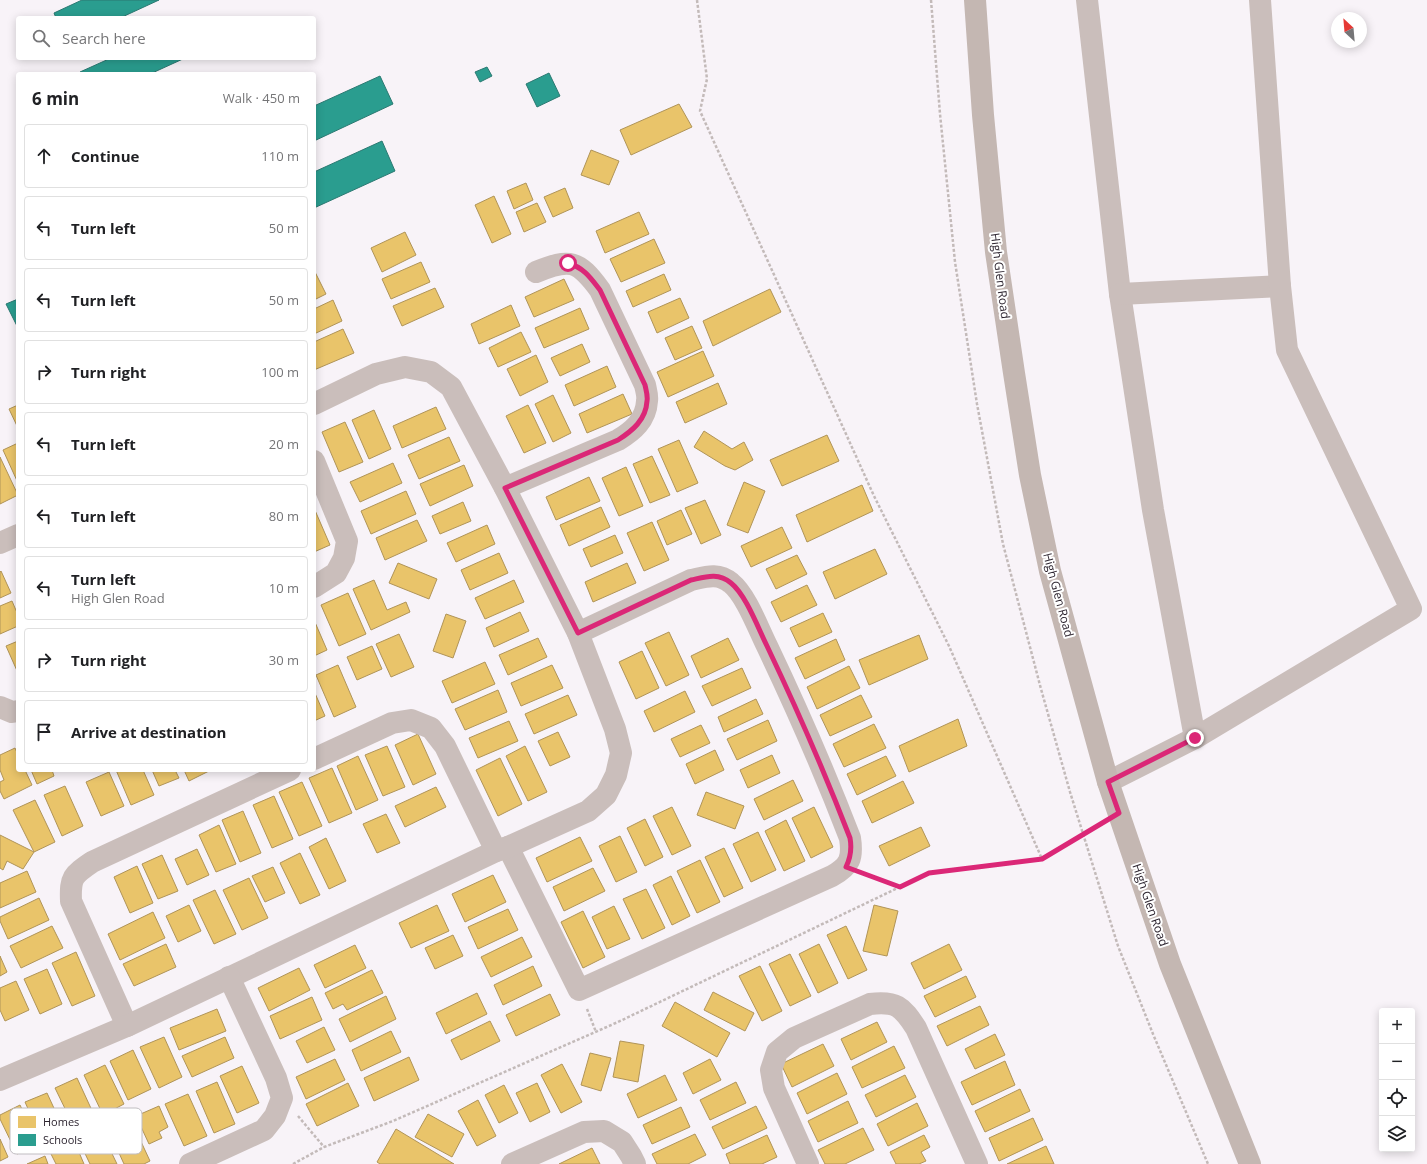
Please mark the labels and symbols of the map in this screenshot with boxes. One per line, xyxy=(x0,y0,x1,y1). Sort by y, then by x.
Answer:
north arrow xyxy=(1331,12,1367,48)
street label: High Glen Road xyxy=(987,232,1014,320)
route start xyxy=(559,254,577,272)
street label: High Glen Road xyxy=(1039,551,1078,639)
route end xyxy=(1186,729,1204,747)
street label: High Glen Road xyxy=(1128,861,1173,948)
legend xyxy=(10,1108,142,1154)
text: Homes xyxy=(43,1114,79,1129)
text: Schools xyxy=(43,1132,82,1147)

